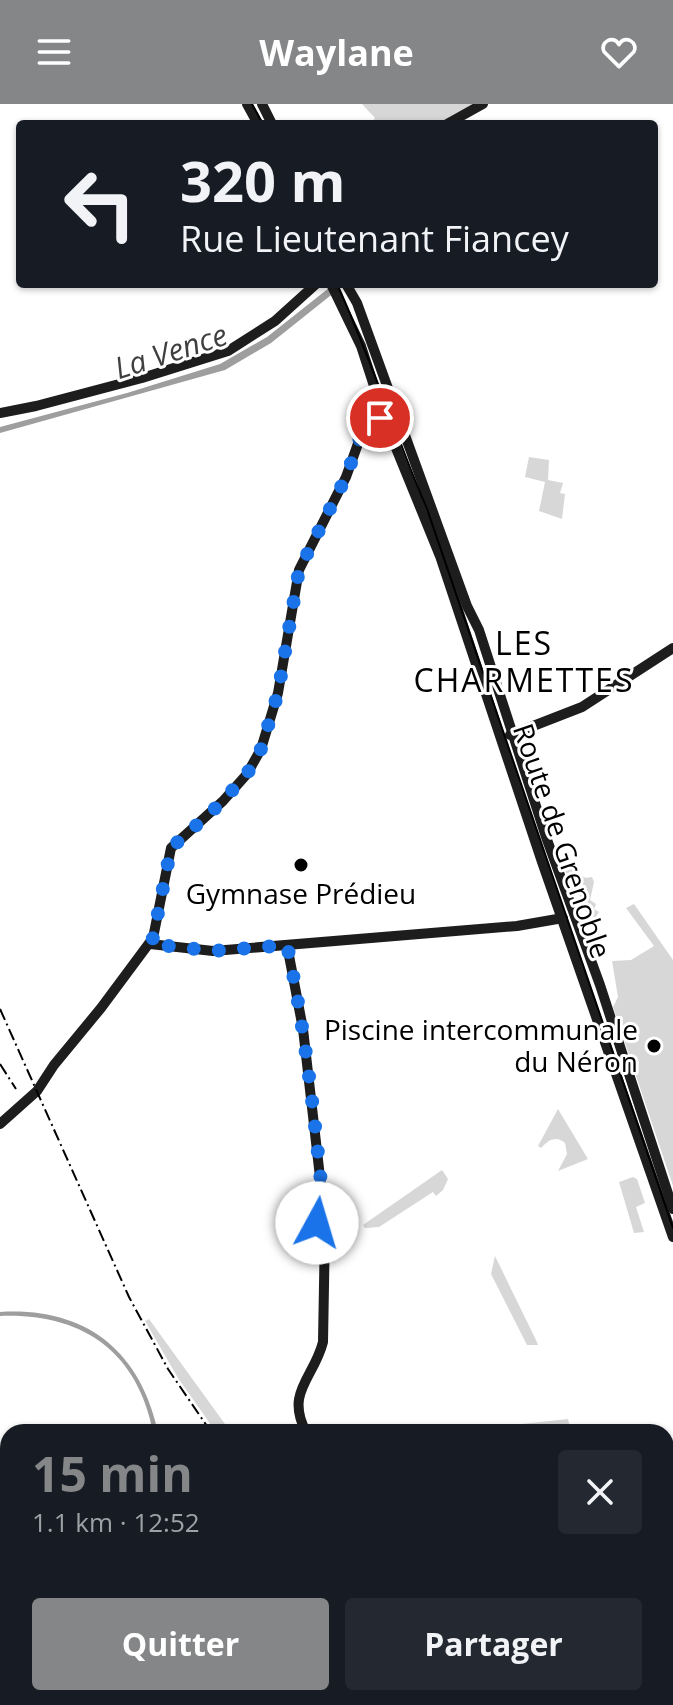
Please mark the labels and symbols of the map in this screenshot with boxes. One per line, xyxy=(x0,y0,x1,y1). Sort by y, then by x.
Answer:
water label: La Vence xyxy=(109,313,232,388)
pin xyxy=(346,384,414,452)
district label: LES CHARMETTES xyxy=(414,621,634,701)
street label: Route de Grenoble xyxy=(505,718,621,963)
marker: Gymnase Prédieu xyxy=(292,856,310,874)
place label: Gymnase Prédieu xyxy=(186,874,416,912)
place label: Piscine intercommunale du Néron xyxy=(324,1010,638,1080)
marker: Piscine intercommunale du Néron xyxy=(645,1037,663,1055)
position arrow xyxy=(275,1181,359,1265)

